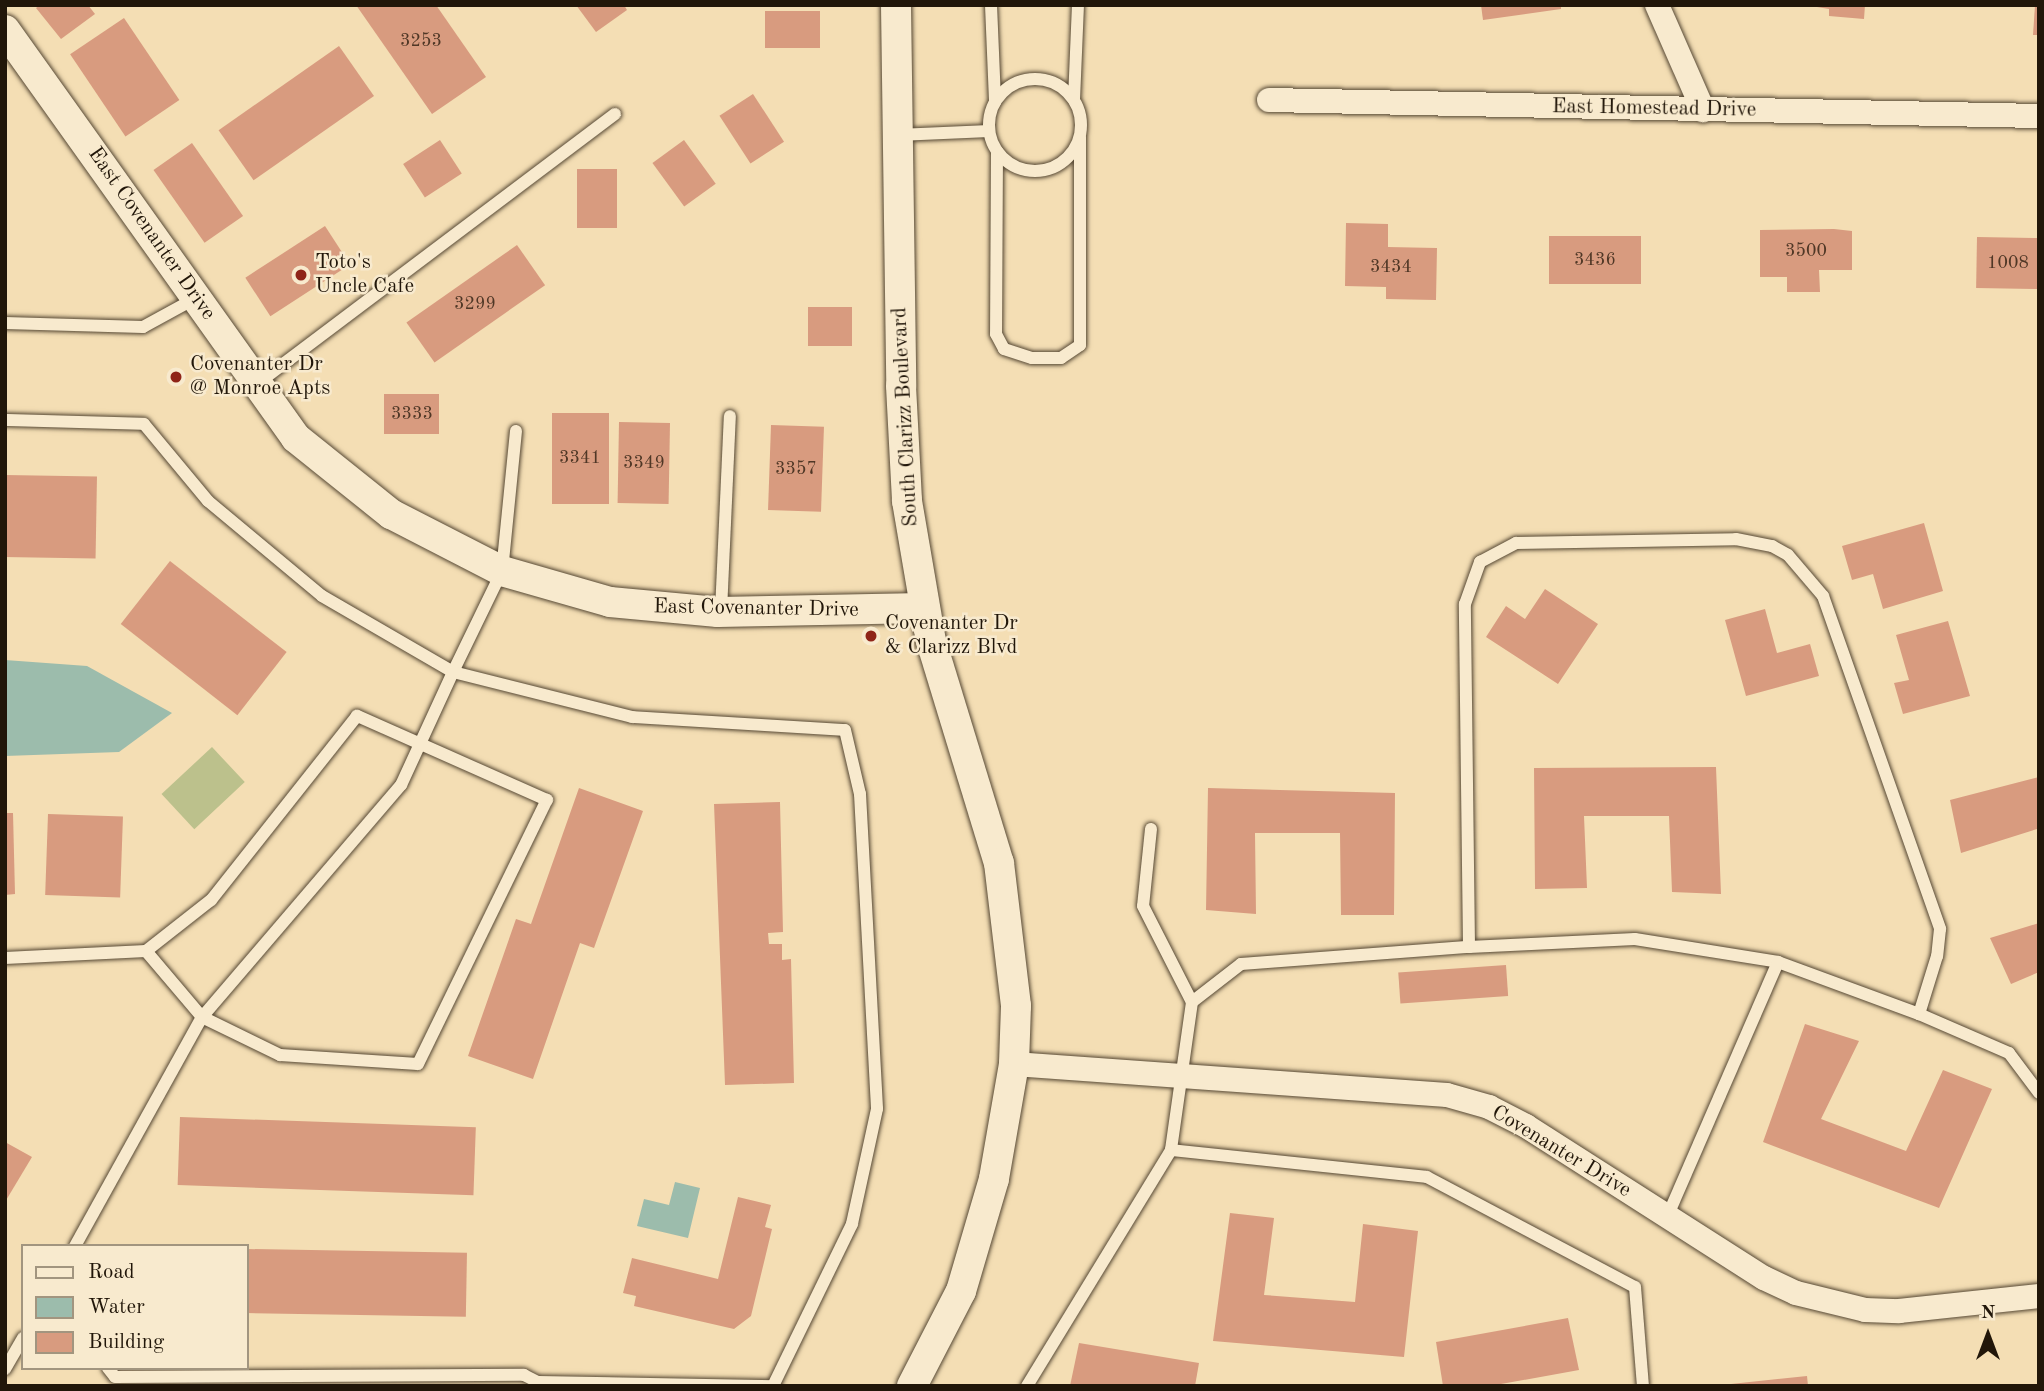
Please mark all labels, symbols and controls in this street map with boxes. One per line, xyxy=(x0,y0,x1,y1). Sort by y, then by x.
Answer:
house number: 3253 xyxy=(400,30,442,52)
street label: East Homestead Drive xyxy=(1552,95,1756,123)
street label: East Covenanter Drive xyxy=(82,143,220,325)
house number: 3500 xyxy=(1785,240,1827,262)
house number: 3436 xyxy=(1574,249,1616,271)
place label: Toto's Uncle Cafe xyxy=(315,250,414,300)
house number: 1008 xyxy=(1987,252,2029,274)
house number: 3434 xyxy=(1370,256,1412,278)
marker: Toto's Uncle Cafe xyxy=(293,267,309,283)
house number: 3299 xyxy=(454,293,496,315)
street label: South Clarizz Boulevard xyxy=(888,307,924,527)
place label: Covenanter Dr @ Monroe Apts xyxy=(190,352,330,402)
marker: Covenanter Dr @ Monroe Apts xyxy=(168,369,184,385)
house number: 3333 xyxy=(391,403,433,425)
house number: 3341 xyxy=(559,447,601,469)
house number: 3349 xyxy=(623,452,665,474)
house number: 3357 xyxy=(775,458,817,480)
street label: East Covenanter Drive xyxy=(653,595,859,623)
place label: Covenanter Dr & Clarizz Blvd xyxy=(885,611,1018,661)
marker: Covenanter Dr & Clarizz Blvd xyxy=(863,628,879,644)
street label: Covenanter Drive xyxy=(1487,1100,1635,1204)
legend xyxy=(21,1244,248,1370)
text: Road xyxy=(88,1262,135,1283)
text: Water xyxy=(88,1297,145,1318)
north arrow xyxy=(1953,1300,2023,1370)
text: N xyxy=(1981,1304,1995,1323)
text: Building xyxy=(88,1332,164,1353)

